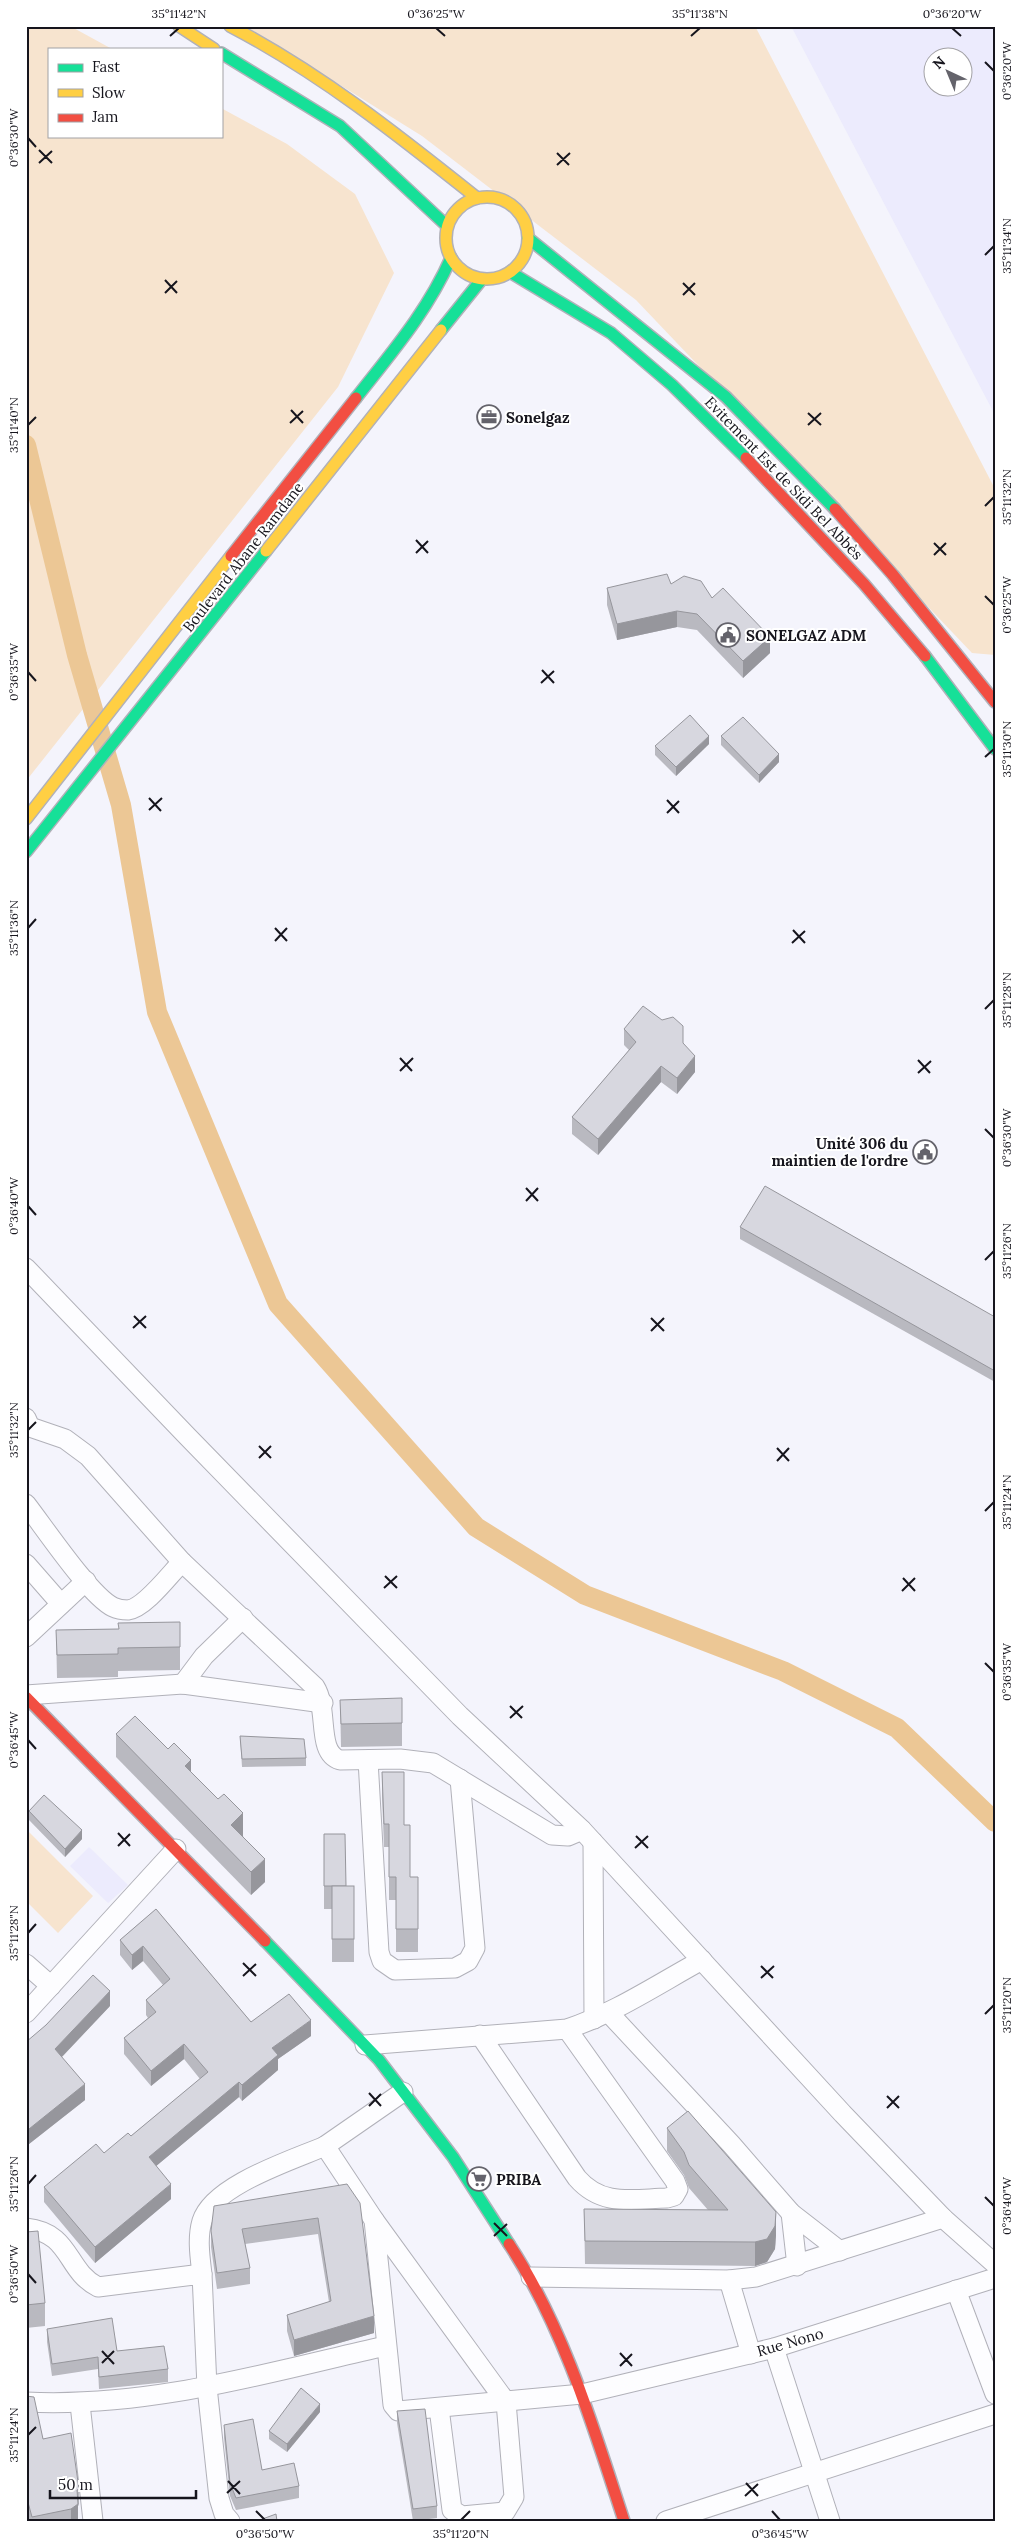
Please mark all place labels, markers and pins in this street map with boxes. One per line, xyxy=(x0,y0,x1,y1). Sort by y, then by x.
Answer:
office icon: Sonelgaz xyxy=(476,404,502,430)
place label: Sonelgaz xyxy=(506,408,570,427)
public building icon: SONELGAZ ADM xyxy=(715,622,741,648)
place label: SONELGAZ ADM xyxy=(746,626,866,645)
place label: Unité 306 du maintien de l'ordre xyxy=(772,1134,908,1170)
public building icon: Unité 306 du maintien de l'ordre xyxy=(912,1139,938,1165)
supermarket icon: PRIBA xyxy=(466,2166,492,2192)
place label: PRIBA xyxy=(496,2170,541,2189)

